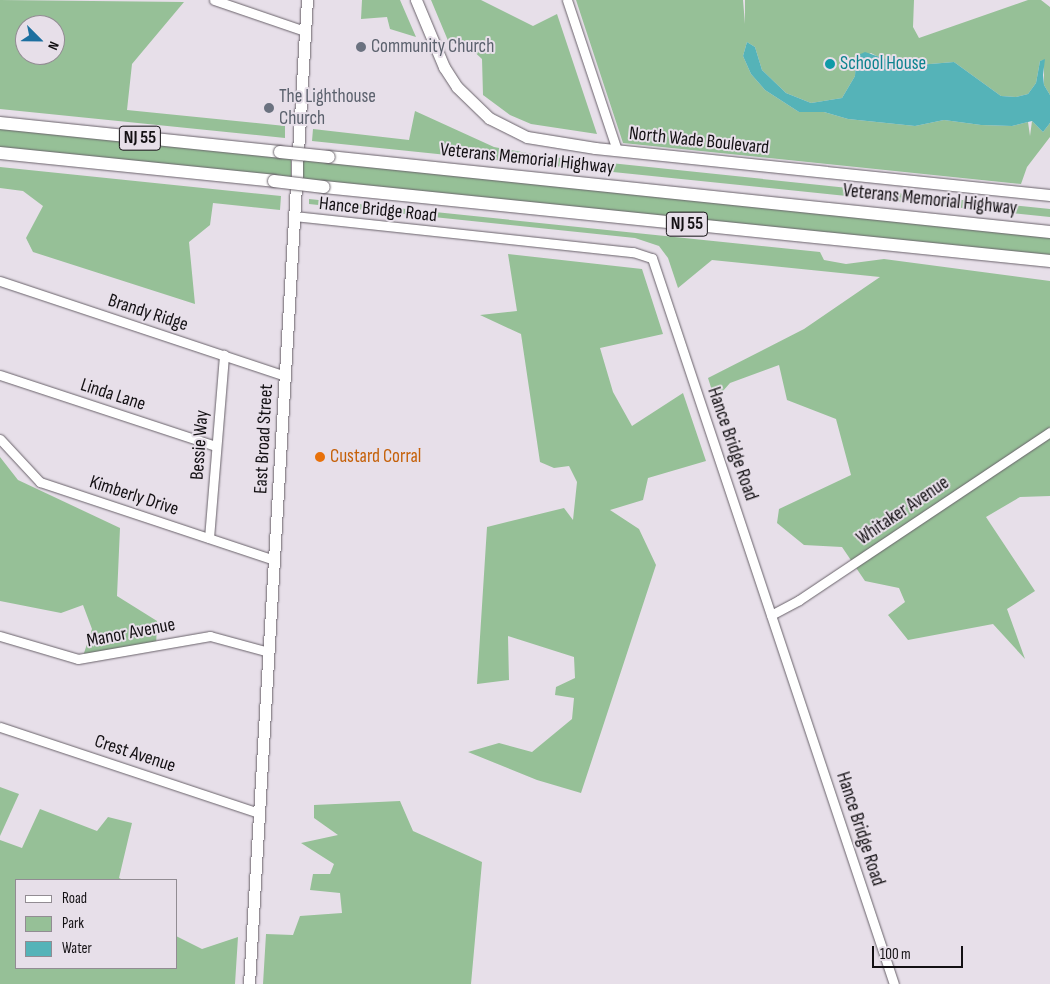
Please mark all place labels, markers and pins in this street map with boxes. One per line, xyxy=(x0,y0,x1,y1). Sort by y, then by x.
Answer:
place label: Community Church xyxy=(371,36,494,58)
marker: Community Church xyxy=(355,41,367,53)
place label: School House xyxy=(840,53,926,75)
marker: School House xyxy=(824,58,836,70)
place label: The Lighthouse Church xyxy=(279,86,376,130)
marker: The Lighthouse Church xyxy=(263,102,275,114)
place label: Custard Corral xyxy=(330,446,421,468)
marker: Custard Corral xyxy=(314,451,326,463)

